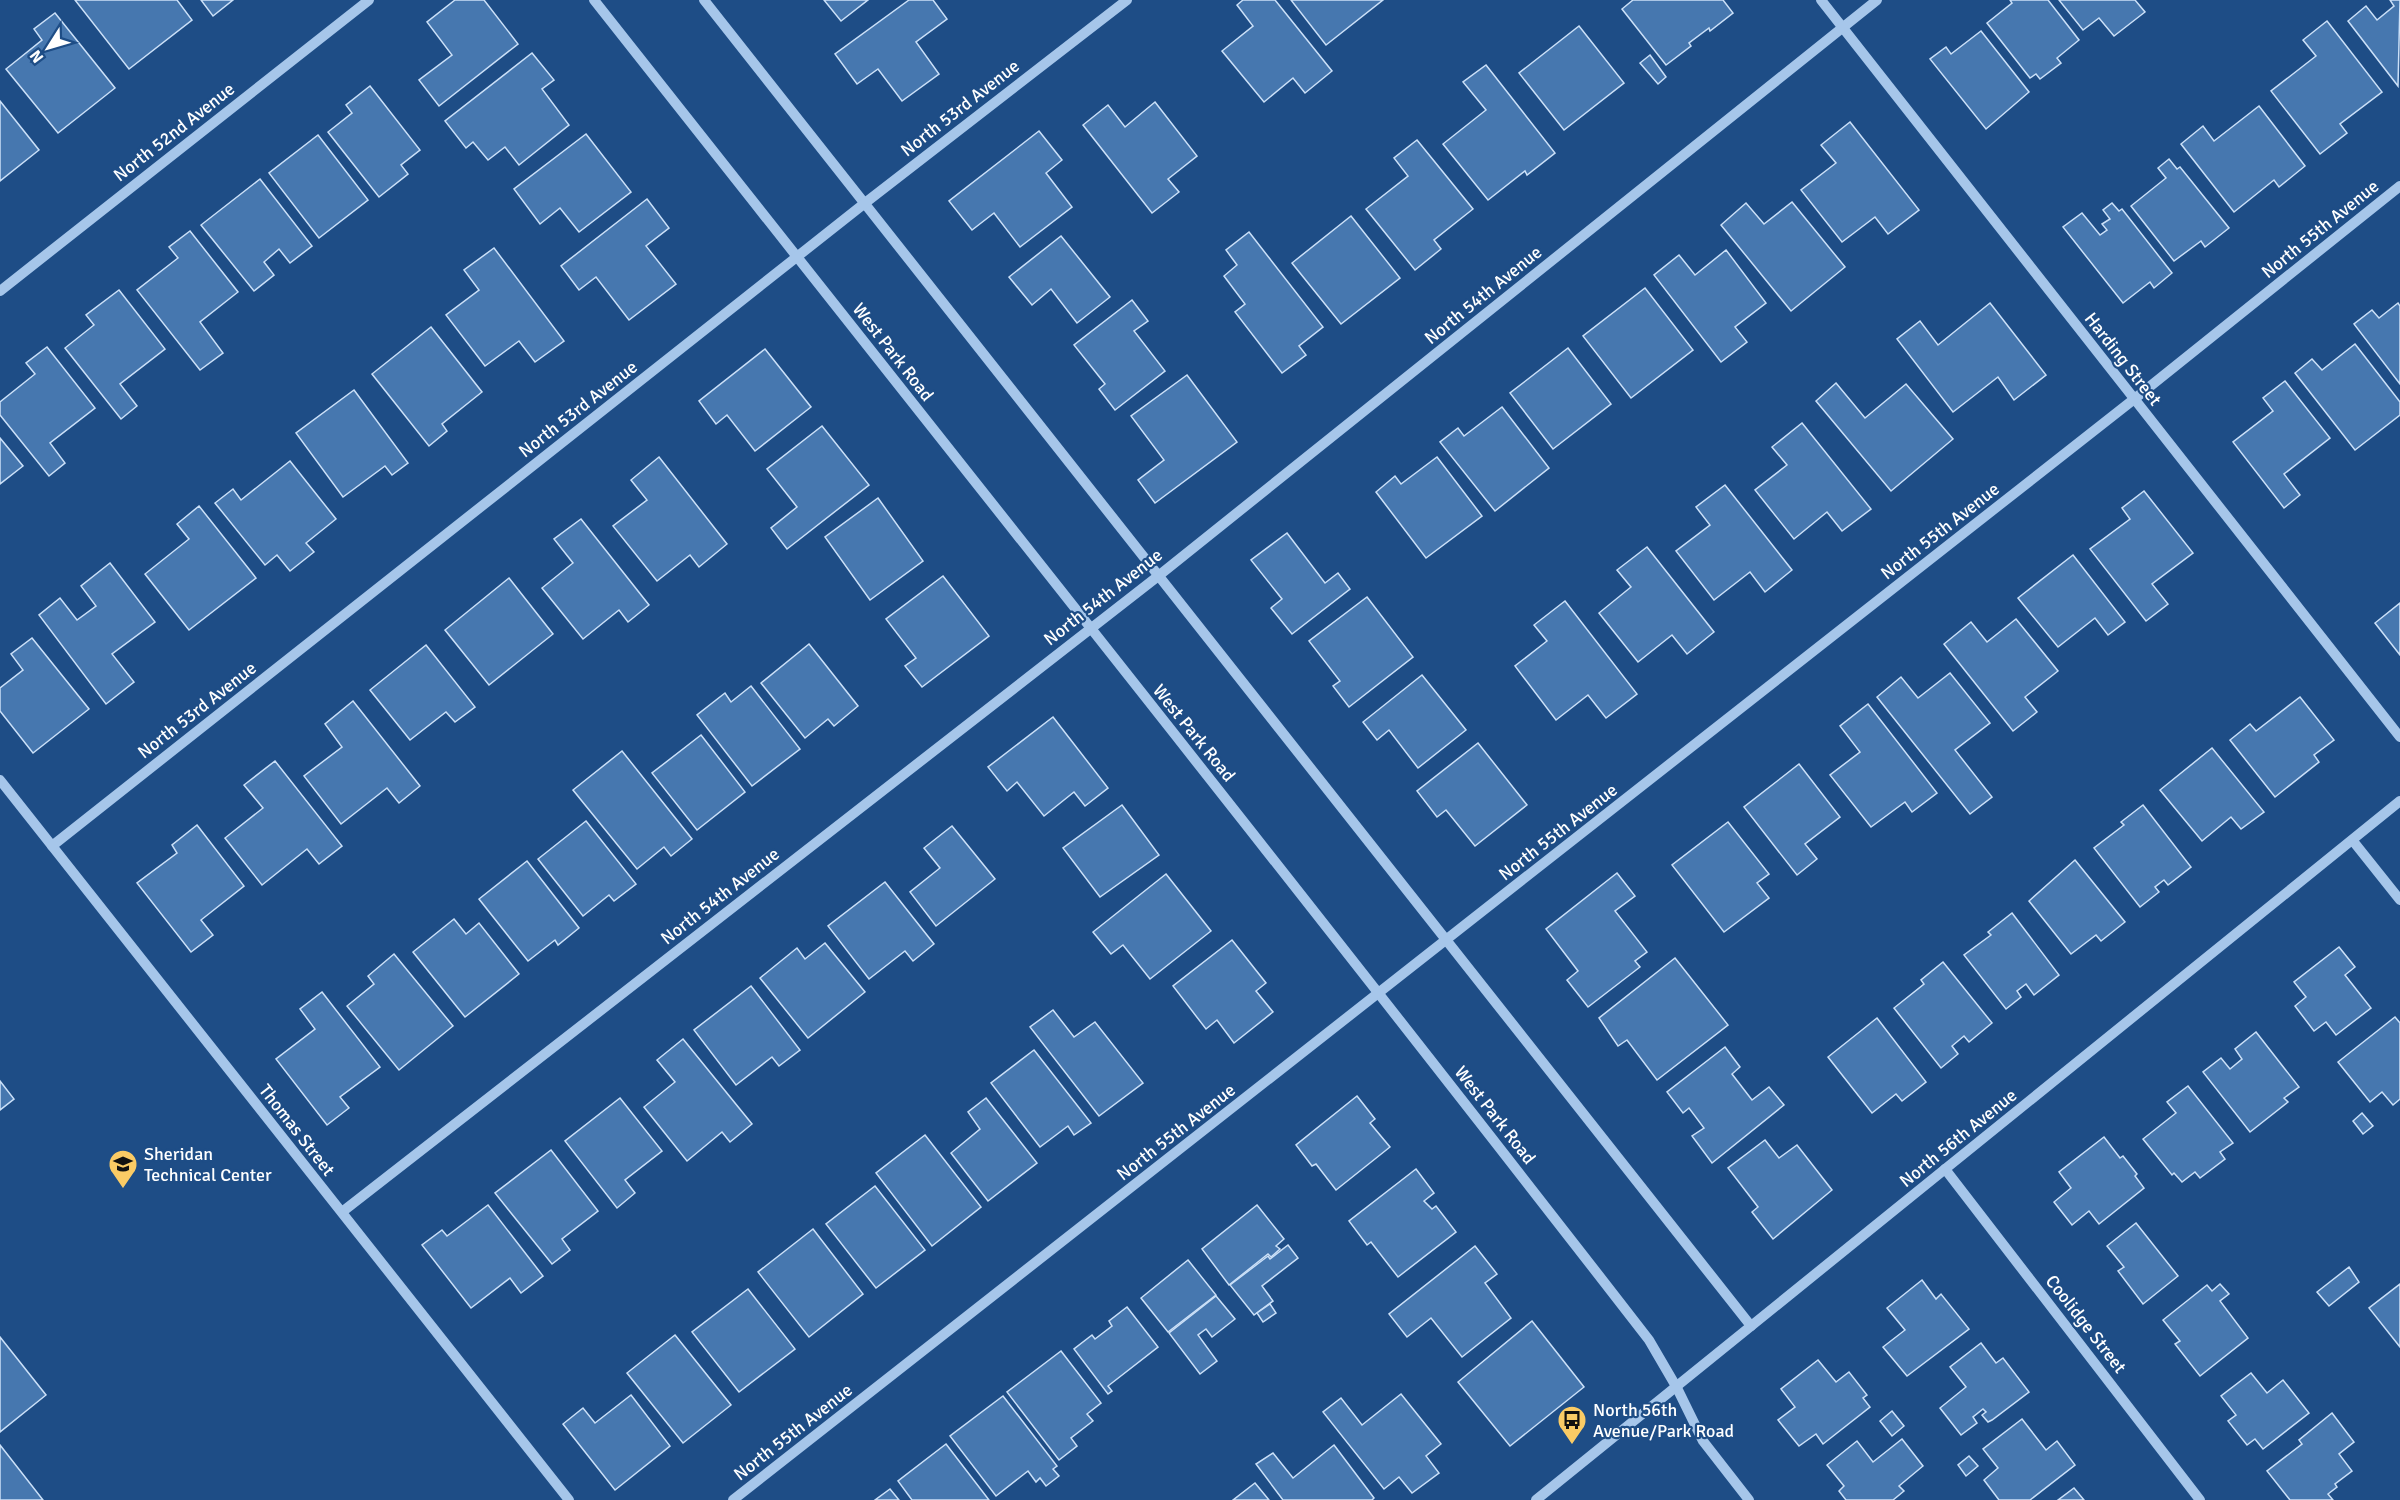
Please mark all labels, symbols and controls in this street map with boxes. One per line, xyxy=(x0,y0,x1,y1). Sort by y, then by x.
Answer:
north arrow xyxy=(18,18,78,78)
text: N xyxy=(25,46,48,67)
street label: North 53rd Avenue xyxy=(896,55,1024,161)
street label: North 52nd Avenue xyxy=(109,78,239,186)
street label: North 55th Avenue xyxy=(2257,175,2383,283)
street label: North 54th Avenue xyxy=(1420,241,1546,349)
street label: West Park Road xyxy=(848,298,938,406)
street label: Harding Street xyxy=(2080,308,2166,410)
street label: North 53rd Avenue xyxy=(514,356,642,462)
street label: North 55th Avenue xyxy=(1876,478,2004,584)
street label: North 54th Avenue xyxy=(1039,544,1167,650)
street label: North 53rd Avenue xyxy=(133,657,261,763)
street label: West Park Road xyxy=(1148,680,1240,786)
street label: North 55th Avenue xyxy=(1494,779,1622,885)
street label: North 54th Avenue xyxy=(656,843,784,949)
street label: West Park Road xyxy=(1450,1061,1540,1169)
street label: North 55th Avenue xyxy=(1112,1079,1240,1185)
street label: Thomas Street xyxy=(254,1080,340,1180)
street label: North 56th Avenue xyxy=(1895,1084,2021,1192)
place label: Sheridan Technical Center xyxy=(144,1143,272,1186)
school or university icon: Sheridan Technical Center xyxy=(107,1148,139,1190)
street label: Coolidge Street xyxy=(2041,1271,2131,1377)
street label: North 55th Avenue xyxy=(729,1379,857,1485)
place label: North 56th Avenue/Park Road xyxy=(1593,1399,1734,1442)
bus stop icon: North 56th Avenue/Park Road xyxy=(1556,1404,1588,1446)

